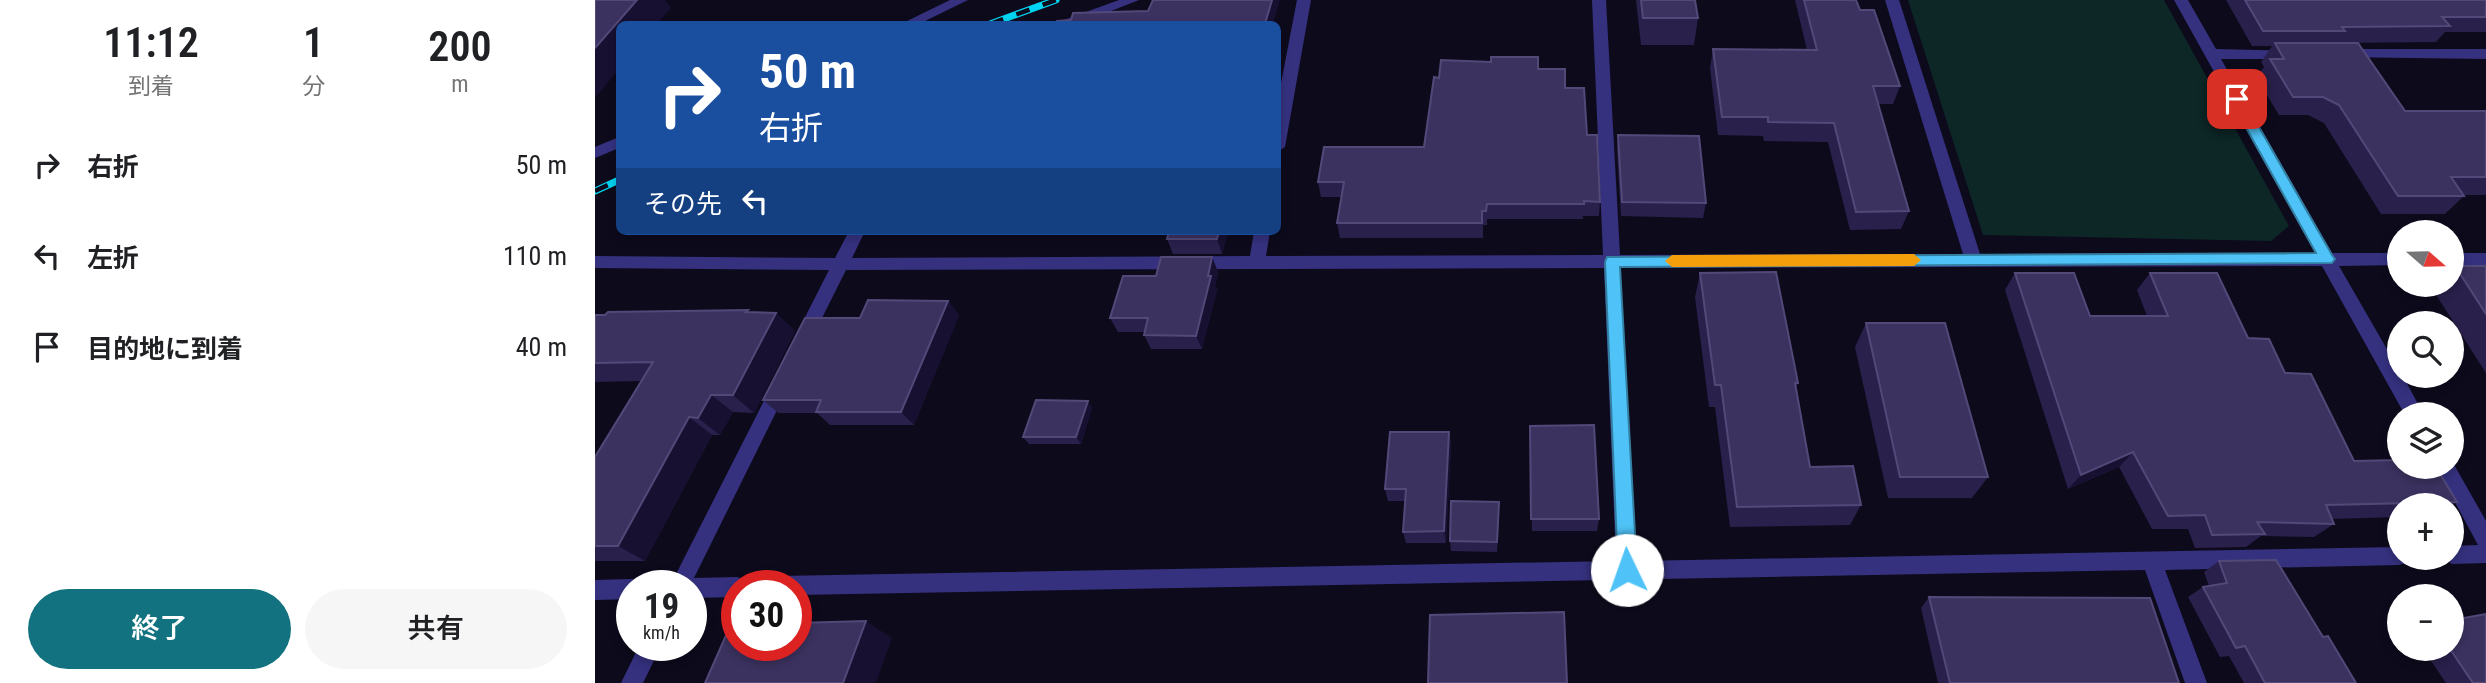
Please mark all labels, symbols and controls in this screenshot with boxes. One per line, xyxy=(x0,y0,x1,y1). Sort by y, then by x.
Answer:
text: 11:12 xyxy=(103,18,199,67)
text: 1 xyxy=(303,18,324,67)
text: 200 xyxy=(428,22,492,71)
text: 50 m xyxy=(759,43,856,100)
icon: right xyxy=(644,49,735,140)
pin xyxy=(2207,69,2267,129)
text: m xyxy=(451,71,469,98)
text: 到着 xyxy=(128,73,174,100)
text: 分 xyxy=(302,73,325,100)
icon: arrive xyxy=(2218,80,2256,118)
text: 右折 xyxy=(759,109,823,147)
icon: right xyxy=(28,146,66,184)
text: 50 m xyxy=(516,150,567,180)
text: 右折 xyxy=(87,152,139,182)
icon: left xyxy=(736,182,774,220)
text: その先 xyxy=(644,189,722,219)
north arrow xyxy=(2387,220,2464,298)
map controls xyxy=(2387,220,2464,661)
icon: left xyxy=(28,237,66,275)
text: 110 m xyxy=(503,241,567,271)
text: 左折 xyxy=(87,243,139,273)
button: search xyxy=(2387,311,2464,388)
icon: arrive xyxy=(28,328,66,366)
text: 40 m xyxy=(516,332,567,362)
text: 目的地に到着 xyxy=(87,334,243,364)
button: layers xyxy=(2387,402,2464,479)
button: + xyxy=(2387,493,2464,570)
position arrow xyxy=(1590,533,1664,607)
speed limit sign: 30 xyxy=(721,570,812,661)
button: − xyxy=(2387,584,2464,661)
text: 19 xyxy=(644,586,679,627)
button: 終了 xyxy=(28,589,291,669)
button: 共有 xyxy=(305,589,567,669)
text: km/h xyxy=(643,622,680,643)

